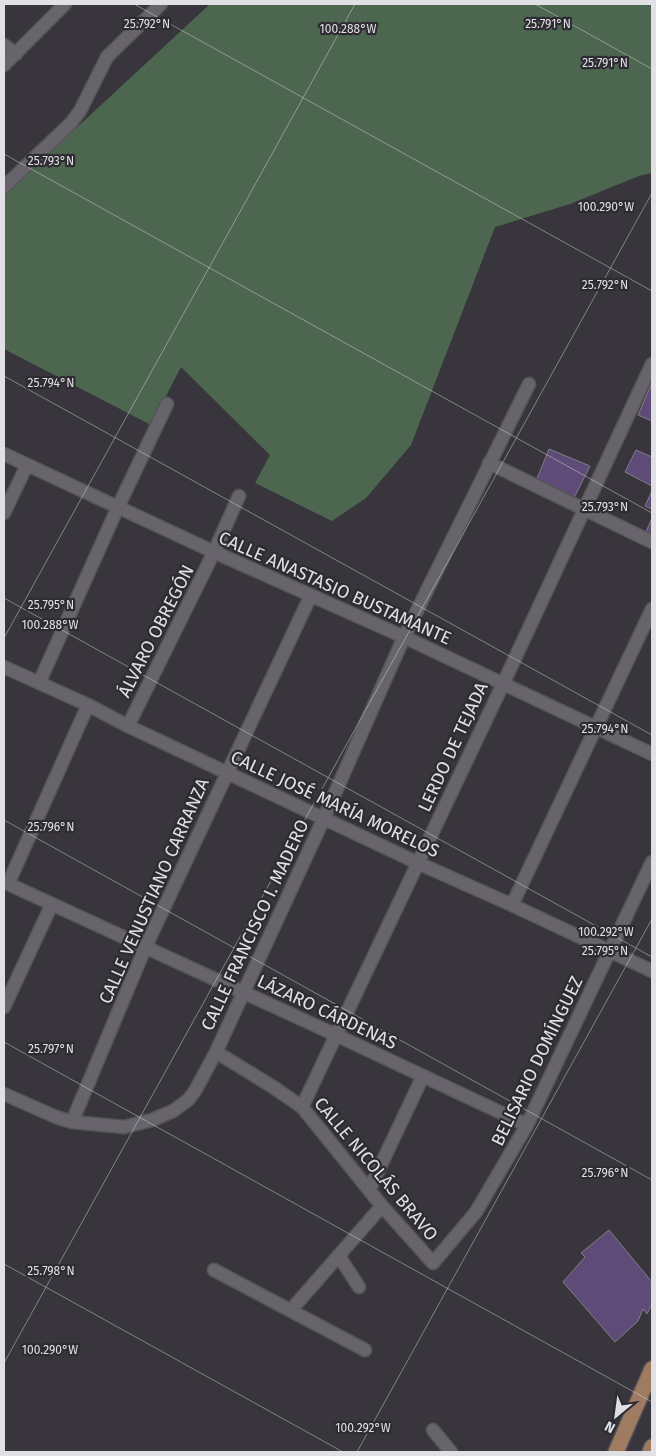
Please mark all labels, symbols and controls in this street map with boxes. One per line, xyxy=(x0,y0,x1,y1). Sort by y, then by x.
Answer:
text: 25.792°N xyxy=(124,17,170,31)
text: 25.791°N xyxy=(525,17,571,31)
text: 100.288°W xyxy=(320,22,376,36)
text: 25.791°N xyxy=(582,56,628,70)
text: 25.793°N xyxy=(28,154,74,168)
text: 100.290°W xyxy=(578,200,634,214)
text: 25.792°N xyxy=(582,278,628,292)
text: 25.794°N xyxy=(28,376,74,390)
text: 25.793°N xyxy=(582,500,628,514)
street label: CALLE ANASTASIO BUSTAMANTE xyxy=(215,527,455,649)
street label: ÁLVARO OBREGÓN xyxy=(112,561,199,701)
text: 25.795°N xyxy=(28,598,74,612)
text: 100.288°W xyxy=(22,618,78,632)
street label: LERDO DE TEJADA xyxy=(413,678,493,815)
text: 25.794°N xyxy=(582,722,628,736)
street label: CALLE JOSÉ MARÍA MORELOS xyxy=(227,745,443,862)
street label: CALLE VENUSTIANO CARRANZA xyxy=(94,774,214,1007)
street label: CALLE FRANCISCO I. MADERO xyxy=(196,816,314,1034)
text: 25.796°N xyxy=(28,820,75,834)
text: 100.292°W xyxy=(578,925,634,939)
text: 25.795°N xyxy=(582,944,628,958)
street label: LÁZARO CÁRDENAS xyxy=(254,969,401,1054)
street label: BELISARIO DOMÍNGUEZ xyxy=(485,972,588,1149)
text: 25.797°N xyxy=(28,1042,74,1056)
street label: CALLE NICOLÁS BRAVO xyxy=(310,1092,443,1245)
text: 25.796°N xyxy=(582,1166,629,1180)
text: 25.798°N xyxy=(27,1264,75,1278)
text: 100.290°W xyxy=(22,1343,78,1357)
north arrow xyxy=(591,1391,641,1441)
text: N xyxy=(602,1417,618,1437)
text: 100.292°W xyxy=(335,1421,391,1435)

